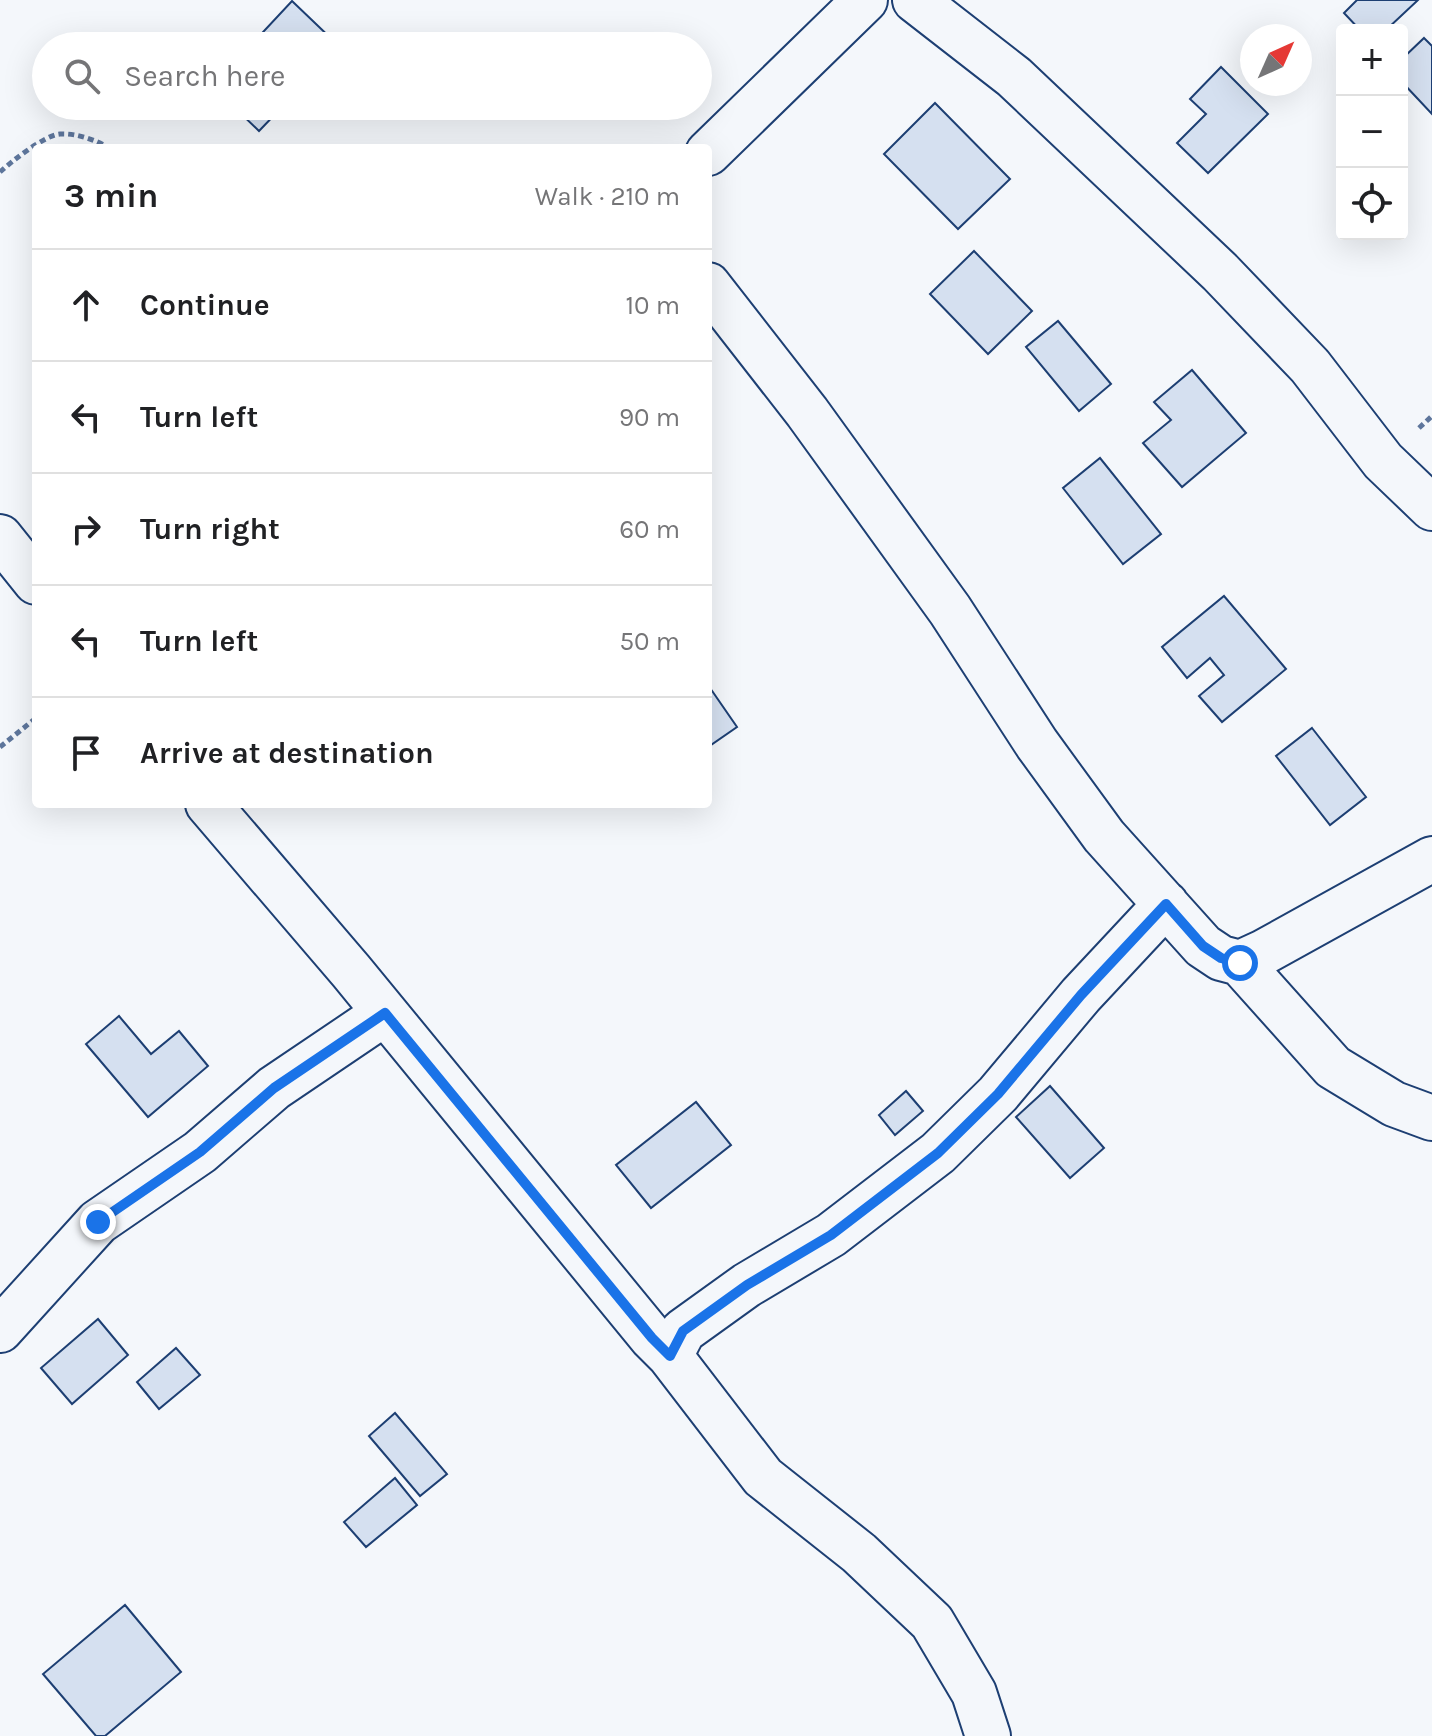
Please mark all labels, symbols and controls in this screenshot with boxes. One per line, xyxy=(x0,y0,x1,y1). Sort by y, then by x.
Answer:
north arrow xyxy=(1240,24,1312,96)
map controls xyxy=(1336,24,1408,240)
button: + xyxy=(1336,24,1408,96)
search box xyxy=(32,32,712,120)
icon: search xyxy=(60,54,104,98)
text: Search here xyxy=(124,58,285,94)
button: − xyxy=(1336,96,1408,168)
button: locate xyxy=(1336,168,1408,240)
text: 3 min xyxy=(64,176,158,216)
text: Walk · 210 m xyxy=(535,181,680,212)
icon: ahead xyxy=(64,283,108,327)
text: Continue xyxy=(140,287,270,323)
text: 10 m xyxy=(625,290,680,321)
icon: left xyxy=(64,395,108,439)
text: Turn left xyxy=(140,399,258,435)
text: 90 m xyxy=(619,402,680,433)
icon: right xyxy=(64,507,108,551)
text: Turn right xyxy=(140,511,280,547)
text: 60 m xyxy=(619,514,680,545)
icon: left xyxy=(64,619,108,663)
text: Turn left xyxy=(140,623,258,659)
text: 50 m xyxy=(619,626,680,657)
icon: arrive xyxy=(64,731,108,775)
text: Arrive at destination xyxy=(140,735,434,771)
route start xyxy=(1222,945,1258,981)
route end xyxy=(80,1204,116,1240)

